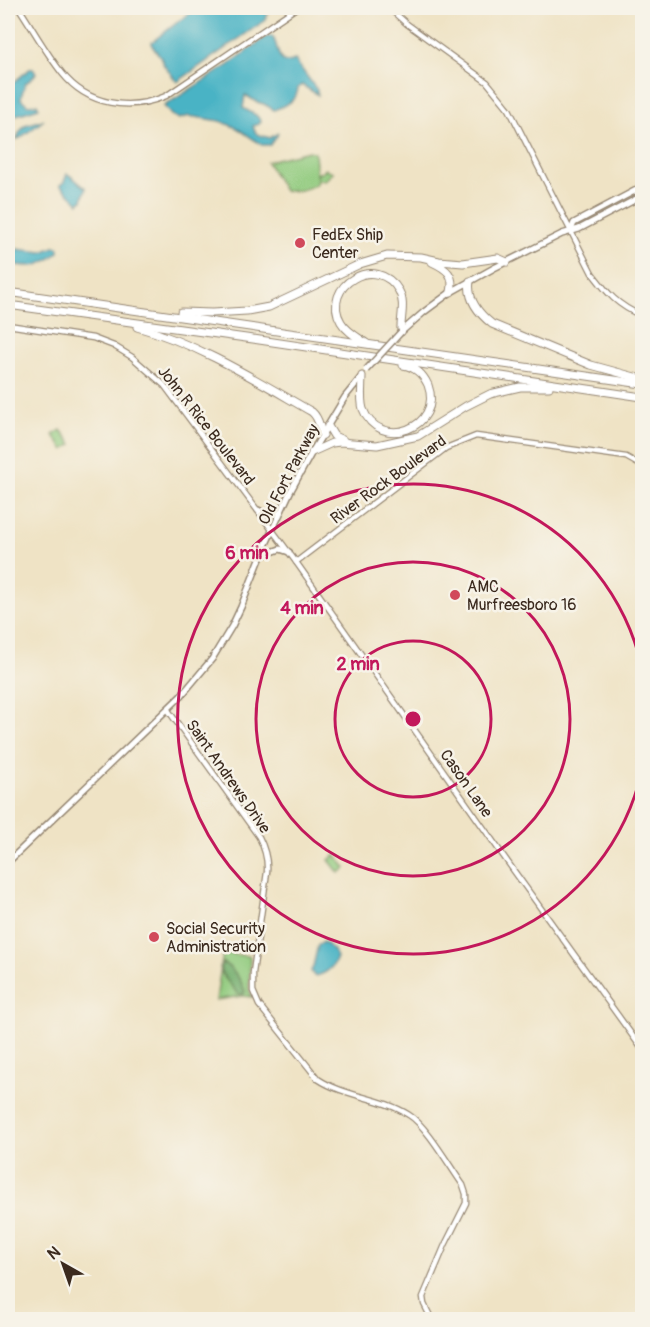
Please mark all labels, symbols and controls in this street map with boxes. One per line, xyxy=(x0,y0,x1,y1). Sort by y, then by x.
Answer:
place label: FedEx Ship Center xyxy=(312,225,383,263)
marker: FedEx Ship Center xyxy=(293,236,307,250)
street label: John R Rice Boulevard xyxy=(153,362,259,489)
street label: Old Fort Parkway xyxy=(254,420,324,528)
street label: River Rock Boulevard xyxy=(327,431,450,529)
text: 6 min xyxy=(225,542,269,565)
place label: AMC Murfreesboro 16 xyxy=(467,577,577,615)
marker: AMC Murfreesboro 16 xyxy=(448,588,462,602)
text: 4 min xyxy=(280,597,324,620)
text: 2 min xyxy=(336,653,380,676)
centre of rings xyxy=(403,709,423,729)
street label: Saint Andrews Drive xyxy=(181,716,275,837)
street label: Cason Lane xyxy=(436,746,497,821)
place label: Social Security Administration xyxy=(166,919,266,957)
marker: Social Security Administration xyxy=(147,930,161,944)
north arrow xyxy=(33,1234,93,1294)
text: N xyxy=(43,1242,65,1264)

